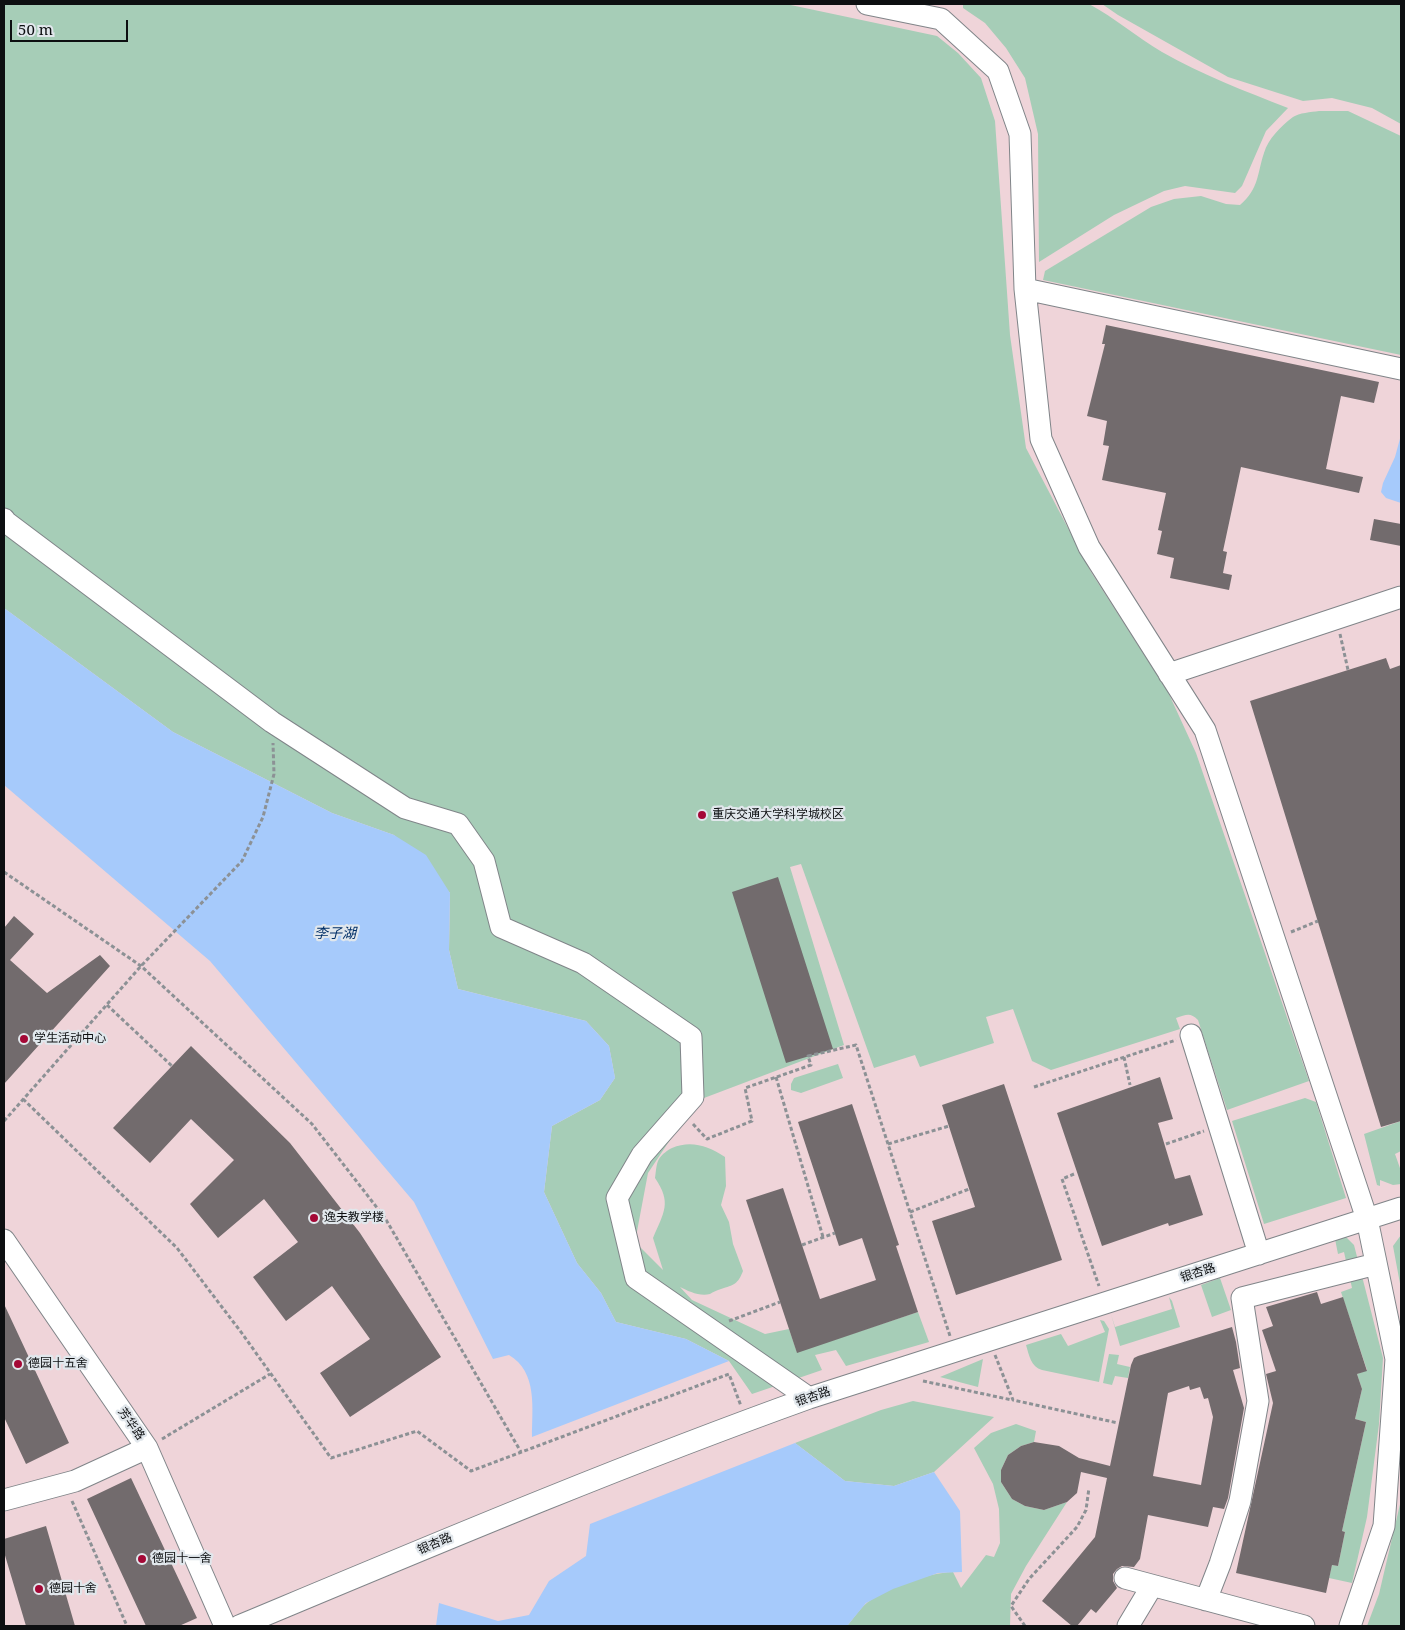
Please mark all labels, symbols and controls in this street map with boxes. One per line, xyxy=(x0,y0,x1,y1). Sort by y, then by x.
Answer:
scale bar xyxy=(12,10,130,42)
text: 50 m xyxy=(18,19,53,39)
place label: 重庆交通大学科学城校区 xyxy=(712,808,844,822)
marker: 重庆交通大学科学城校区 xyxy=(696,809,708,821)
water label: 李子湖 xyxy=(314,926,356,942)
place label: 学生活动中心 xyxy=(34,1032,106,1046)
marker: 学生活动中心 xyxy=(18,1033,30,1045)
place label: 逸夫教学楼 xyxy=(324,1211,384,1225)
marker: 逸夫教学楼 xyxy=(308,1212,320,1224)
street label: 银杏路 xyxy=(1179,1261,1217,1285)
place label: 德园十五舍 xyxy=(28,1357,88,1371)
marker: 德园十五舍 xyxy=(12,1358,24,1370)
street label: 银杏路 xyxy=(794,1384,832,1410)
street label: 芳华路 xyxy=(115,1405,147,1443)
street label: 银杏路 xyxy=(416,1530,454,1558)
place label: 德园十一舍 xyxy=(152,1552,212,1566)
marker: 德园十一舍 xyxy=(136,1553,148,1565)
place label: 德园十舍 xyxy=(49,1582,97,1596)
marker: 德园十舍 xyxy=(33,1583,45,1595)

